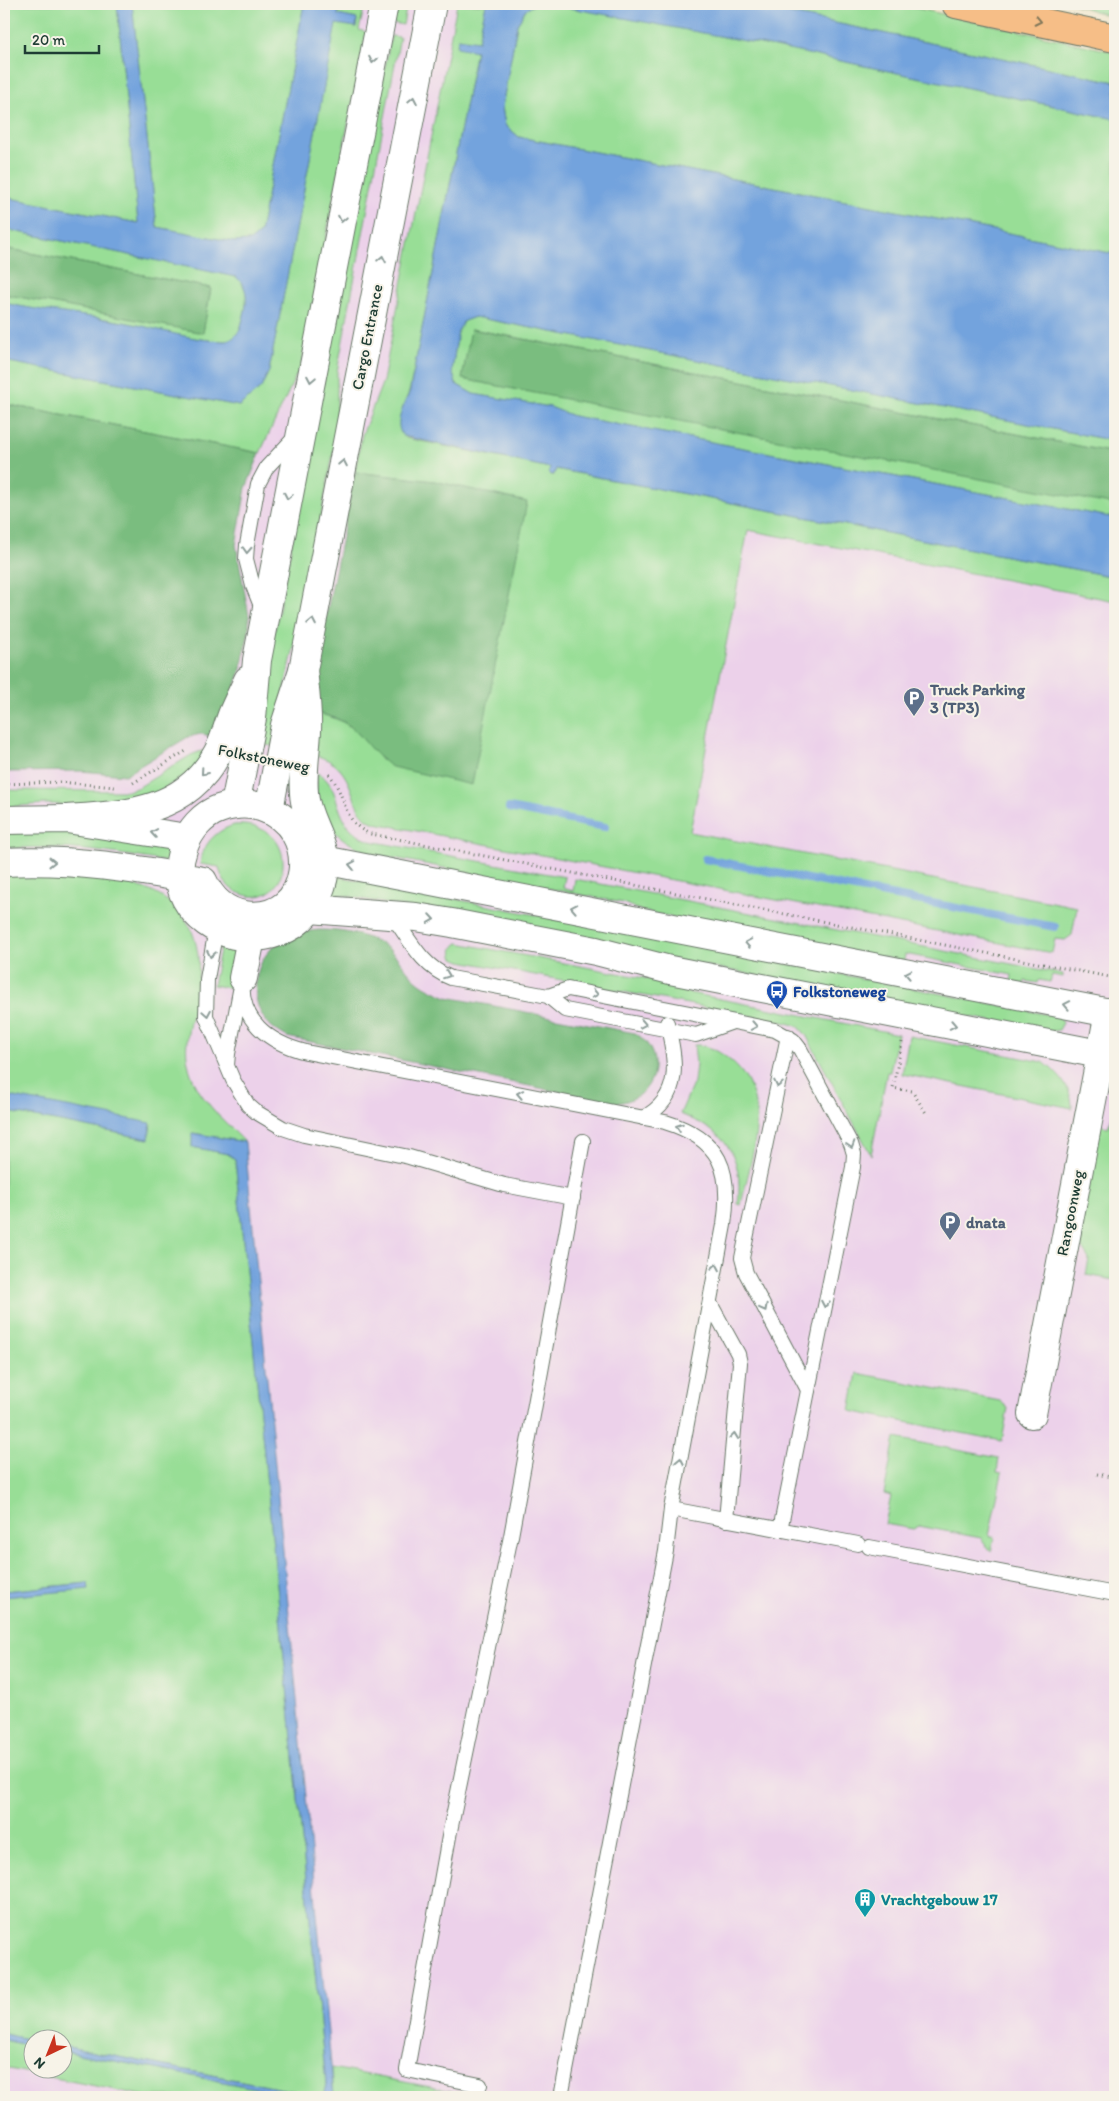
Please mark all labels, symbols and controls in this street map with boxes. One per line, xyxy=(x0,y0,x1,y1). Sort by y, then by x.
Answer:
one-way arrow xyxy=(1033,16,1042,26)
scale bar xyxy=(25,22,99,54)
text: 20 m xyxy=(32,31,66,49)
one-way arrow xyxy=(368,55,378,64)
one-way arrow xyxy=(408,95,418,104)
one-way arrow xyxy=(337,215,348,224)
one-way arrow xyxy=(377,255,387,264)
street label: Cargo Entrance xyxy=(347,283,387,391)
one-way arrow xyxy=(306,374,317,383)
one-way arrow xyxy=(338,458,348,467)
one-way arrow xyxy=(284,492,294,500)
one-way arrow xyxy=(241,547,252,555)
one-way arrow xyxy=(307,618,317,627)
place label: Truck Parking 3 (TP3) xyxy=(929,680,1026,718)
parking icon: Truck Parking 3 (TP3) xyxy=(902,686,926,717)
street label: Folkstoneweg xyxy=(217,740,312,776)
one-way arrow xyxy=(200,767,209,776)
one-way arrow xyxy=(150,828,158,839)
one-way arrow xyxy=(49,856,57,867)
one-way arrow xyxy=(348,861,357,871)
one-way arrow xyxy=(569,904,578,914)
one-way arrow xyxy=(427,913,435,924)
one-way arrow xyxy=(744,938,753,948)
one-way arrow xyxy=(207,949,217,958)
one-way arrow xyxy=(442,969,451,979)
one-way arrow xyxy=(903,969,912,980)
bus stop icon: Folkstoneweg xyxy=(765,979,789,1010)
place label: Folkstoneweg xyxy=(793,982,887,1002)
one-way arrow xyxy=(590,989,599,999)
one-way arrow xyxy=(1063,1000,1072,1010)
one-way arrow xyxy=(201,1008,211,1017)
one-way arrow xyxy=(639,1019,647,1029)
one-way arrow xyxy=(949,1019,957,1030)
one-way arrow xyxy=(750,1020,759,1030)
one-way arrow xyxy=(773,1079,784,1088)
one-way arrow xyxy=(516,1089,525,1100)
one-way arrow xyxy=(676,1123,684,1133)
one-way arrow xyxy=(845,1141,855,1149)
street label: Rangoonweg xyxy=(1052,1168,1088,1258)
parking icon: dnata xyxy=(938,1210,962,1241)
place label: dnata xyxy=(966,1213,1006,1232)
one-way arrow xyxy=(711,1263,721,1271)
one-way arrow xyxy=(821,1300,831,1309)
one-way arrow xyxy=(758,1302,768,1311)
one-way arrow xyxy=(728,1432,739,1440)
one-way arrow xyxy=(674,1457,684,1466)
building icon: Vrachtgebouw 17 xyxy=(853,1887,877,1918)
place label: Vrachtgebouw 17 xyxy=(881,1890,998,1910)
north arrow xyxy=(22,2028,72,2078)
text: N xyxy=(30,2054,49,2073)

